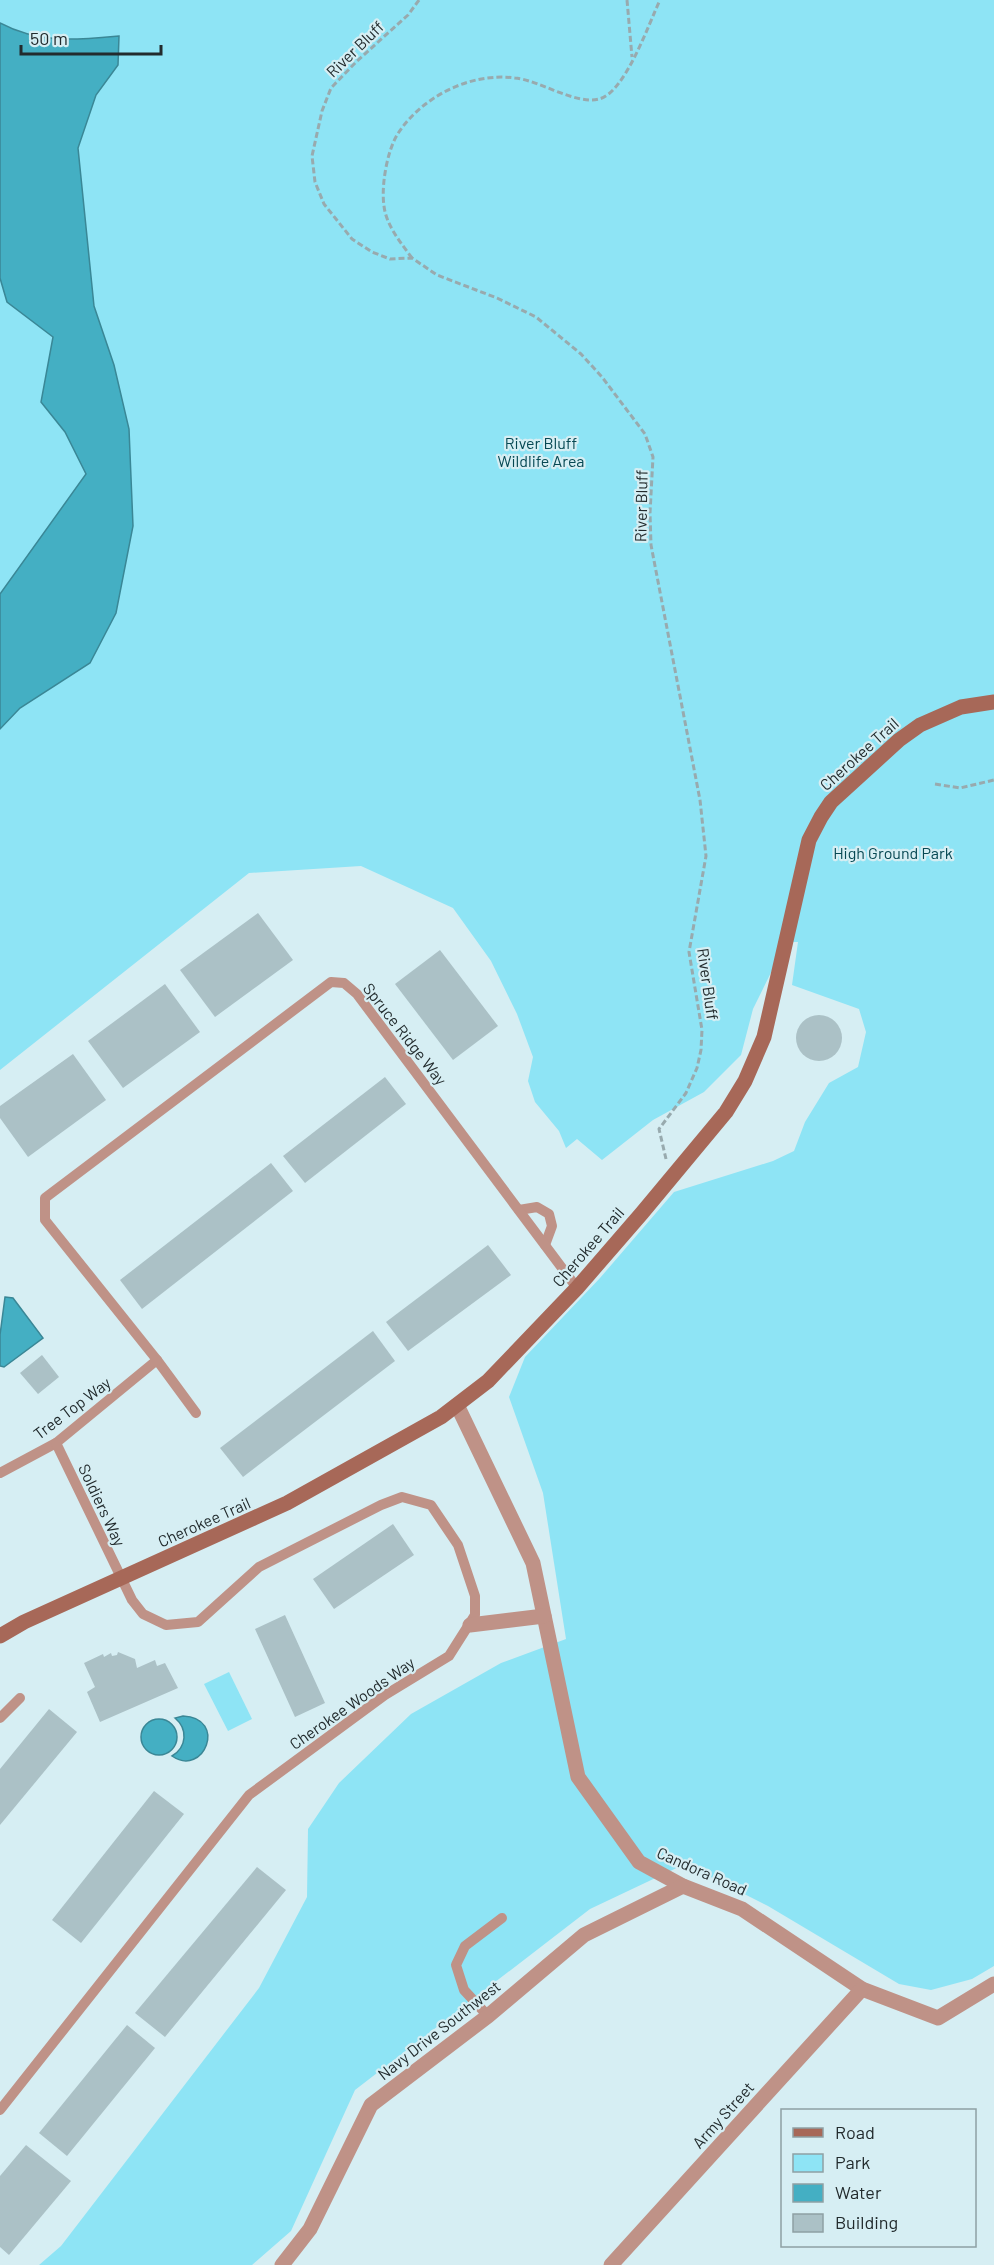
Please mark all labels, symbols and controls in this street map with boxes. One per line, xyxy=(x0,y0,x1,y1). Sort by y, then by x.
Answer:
street label: River Bluff xyxy=(322,16,388,81)
scale bar xyxy=(21,18,160,56)
text: 50 m xyxy=(30,27,68,49)
park label: River Bluff Wildlife Area xyxy=(497,433,585,470)
street label: River Bluff xyxy=(630,469,651,542)
street label: Cherokee Trail xyxy=(815,713,902,794)
park label: High Ground Park xyxy=(833,843,953,862)
street label: River Bluff xyxy=(694,947,723,1021)
street label: Spruce Ridge Way xyxy=(360,979,451,1089)
street label: Cherokee Trail xyxy=(548,1203,627,1290)
street label: Tree Top Way xyxy=(29,1372,115,1443)
street label: Soldiers Way xyxy=(75,1461,130,1549)
street label: Cherokee Trail xyxy=(155,1493,253,1550)
street label: Cherokee Woods Way xyxy=(286,1652,418,1753)
street label: Candora Road xyxy=(654,1842,750,1899)
street label: Navy Drive Southwest xyxy=(374,1976,504,2083)
street label: Army Street xyxy=(688,2078,757,2152)
legend xyxy=(781,2109,976,2247)
text: Road xyxy=(835,2121,875,2143)
text: Park xyxy=(835,2151,870,2173)
text: Water xyxy=(835,2181,882,2203)
text: Building xyxy=(835,2211,898,2233)

